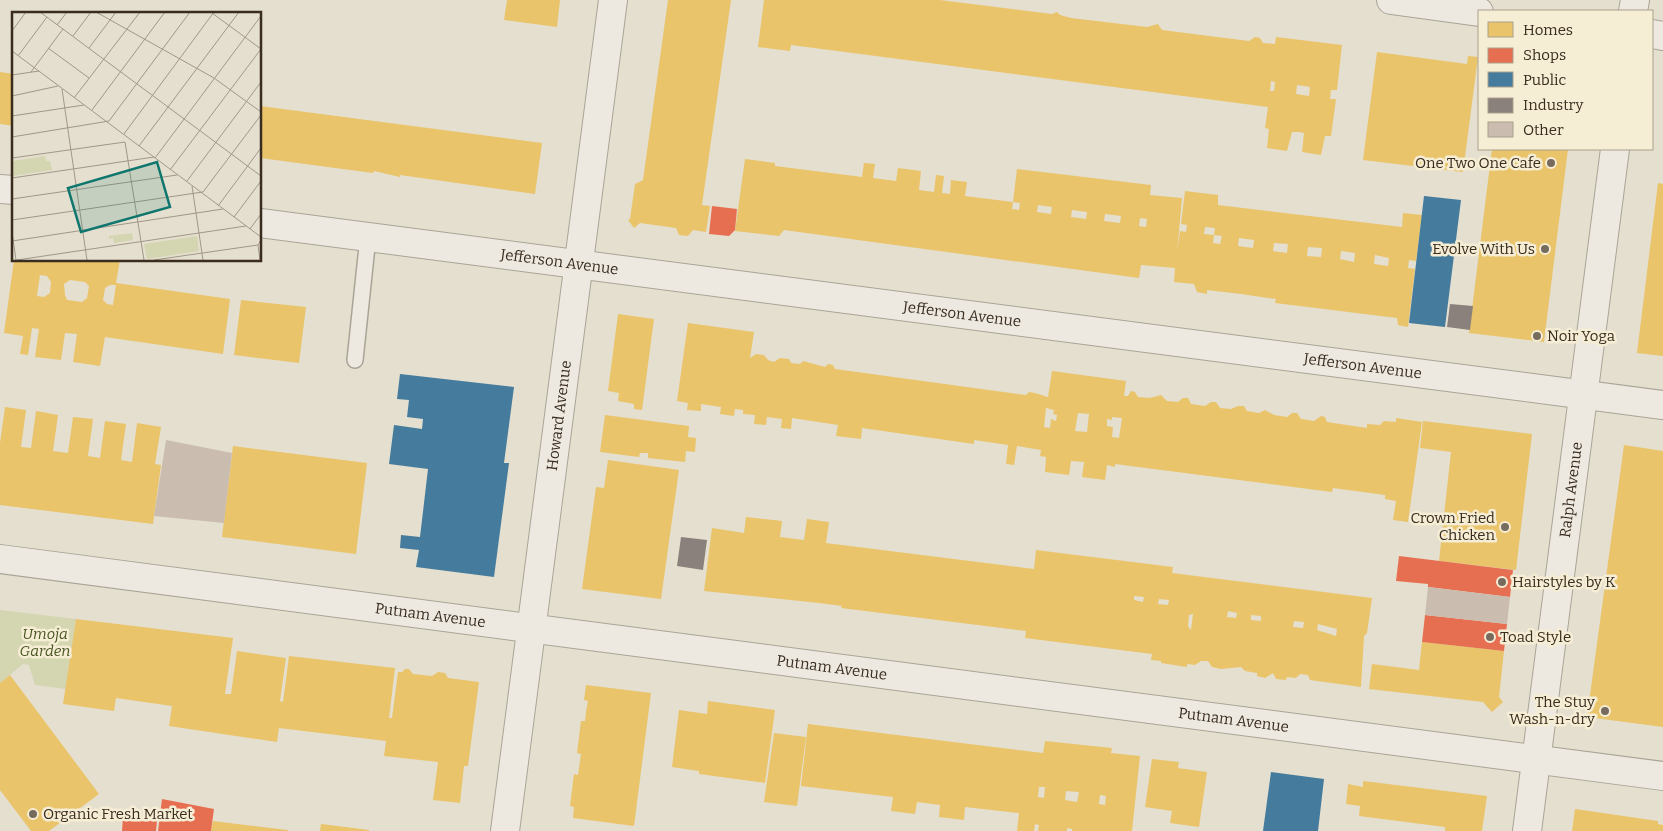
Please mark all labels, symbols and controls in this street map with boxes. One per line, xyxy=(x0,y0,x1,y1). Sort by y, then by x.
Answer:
legend xyxy=(1478,10,1653,150)
inset map xyxy=(12,12,261,261)
text: Homes xyxy=(1523,21,1573,39)
text: Shops xyxy=(1523,46,1566,64)
text: Public xyxy=(1523,71,1567,89)
text: Industry xyxy=(1523,96,1583,114)
text: Other xyxy=(1523,121,1564,139)
place label: One Two One Cafe xyxy=(1415,154,1541,172)
marker: One Two One Cafe xyxy=(1545,157,1557,169)
place label: Evolve With Us xyxy=(1432,240,1535,258)
marker: Evolve With Us xyxy=(1539,243,1551,255)
street label: Jefferson Avenue xyxy=(498,245,620,278)
street label: Jefferson Avenue xyxy=(901,297,1022,331)
place label: Noir Yoga xyxy=(1547,327,1615,345)
marker: Noir Yoga xyxy=(1531,330,1543,342)
street label: Jefferson Avenue xyxy=(1302,349,1423,383)
street label: Howard Avenue xyxy=(543,359,575,472)
street label: Ralph Avenue xyxy=(1556,441,1586,539)
place label: Crown Fried Chicken xyxy=(1411,509,1496,544)
marker: Crown Fried Chicken xyxy=(1499,521,1511,533)
place label: Hairstyles by K xyxy=(1512,573,1616,591)
marker: Hairstyles by K xyxy=(1496,576,1508,588)
street label: Putnam Avenue xyxy=(374,599,487,631)
park label: Umoja Garden xyxy=(20,625,70,660)
place label: Toad Style xyxy=(1500,628,1571,646)
marker: Toad Style xyxy=(1484,631,1496,643)
street label: Putnam Avenue xyxy=(776,651,888,684)
place label: The Stuy Wash-n-dry xyxy=(1509,693,1595,728)
street label: Putnam Avenue xyxy=(1177,704,1290,736)
marker: The Stuy Wash-n-dry xyxy=(1599,705,1611,717)
place label: Organic Fresh Market xyxy=(43,805,193,823)
marker: Organic Fresh Market xyxy=(27,808,39,820)

